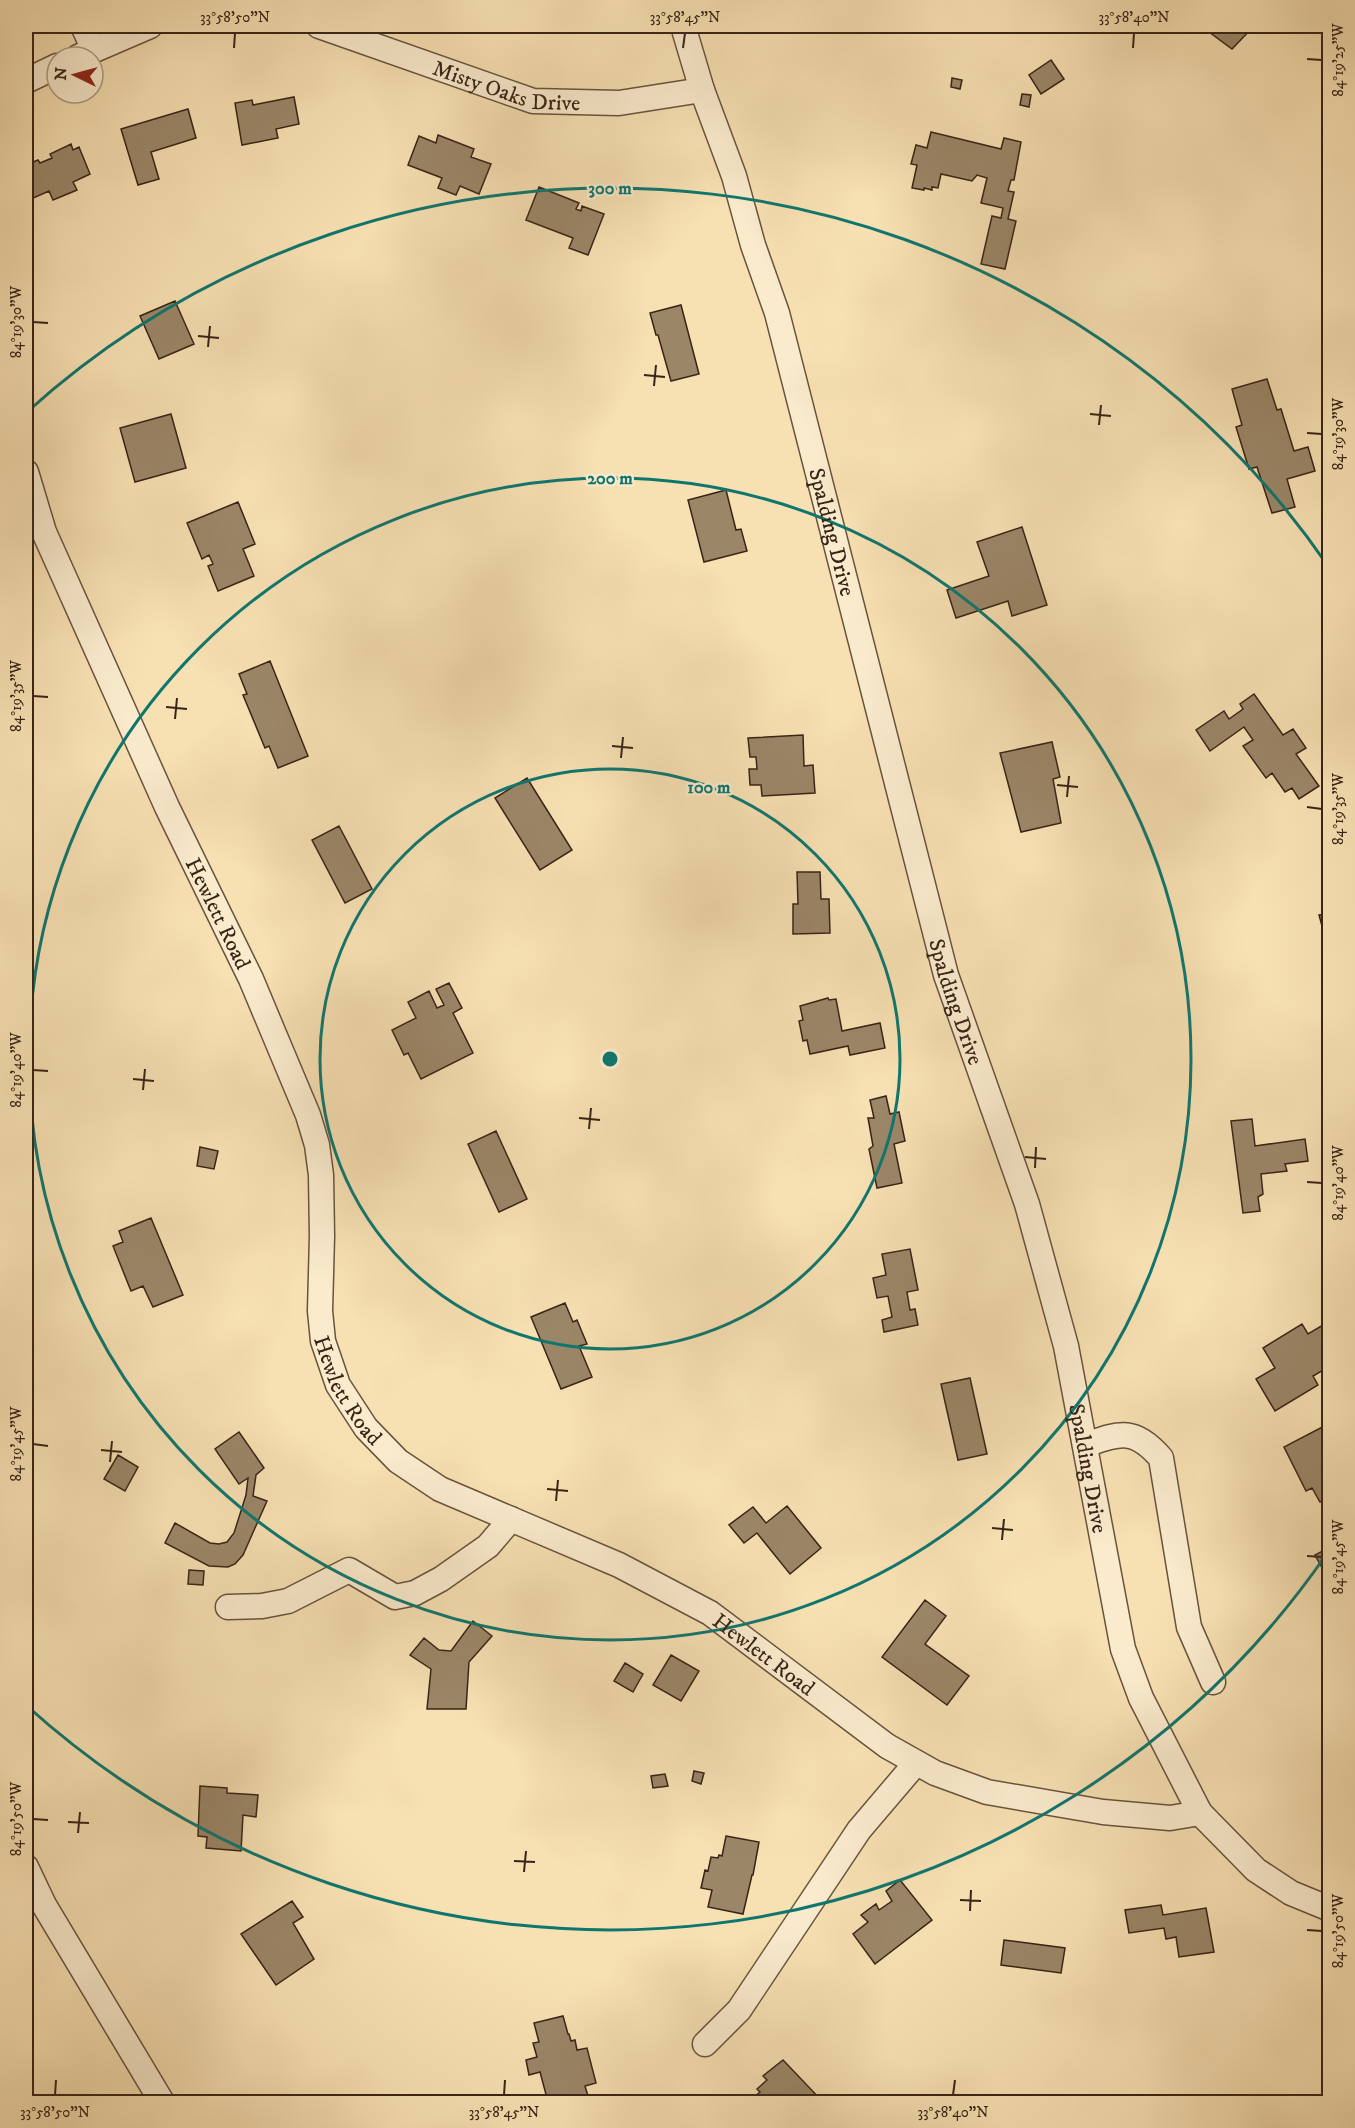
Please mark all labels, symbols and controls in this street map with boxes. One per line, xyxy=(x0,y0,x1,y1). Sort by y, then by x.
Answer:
text: 33°58'50"N xyxy=(200,8,270,27)
text: 33°58'45"N xyxy=(650,8,720,27)
text: 33°58'40"N xyxy=(1098,8,1170,27)
text: 84°19'25"W xyxy=(1329,23,1348,97)
north arrow xyxy=(45,45,105,105)
street label: Misty Oaks Drive xyxy=(429,55,581,117)
text: N xyxy=(51,66,72,81)
text: 300 m xyxy=(588,178,632,200)
text: 84°19'30"W xyxy=(7,285,26,358)
text: 84°19'30"W xyxy=(1329,397,1348,470)
street label: Spalding Drive xyxy=(802,465,861,599)
text: 200 m xyxy=(587,468,633,490)
text: 84°19'35"W xyxy=(7,660,26,732)
text: 84°19'35"W xyxy=(1329,773,1348,845)
text: 100 m xyxy=(687,777,731,799)
street label: Hewlett Road xyxy=(179,854,256,974)
street label: Spalding Drive xyxy=(922,936,989,1069)
text: 84°19'40"W xyxy=(7,1032,26,1108)
centre of rings xyxy=(600,1049,620,1069)
text: 84°19'40"W xyxy=(1329,1145,1348,1221)
street label: Hewlett Road xyxy=(307,1332,387,1451)
street label: Spalding Drive xyxy=(1062,1402,1113,1535)
text: 84°19'45"W xyxy=(7,1406,26,1481)
text: 84°19'45"W xyxy=(1329,1519,1348,1594)
street label: Hewlett Road xyxy=(707,1608,820,1702)
text: 84°19'50"W xyxy=(7,1782,26,1856)
text: 84°19'50"W xyxy=(1329,1894,1348,1968)
text: 33°58'50"N xyxy=(20,2103,90,2122)
text: 33°58'45"N xyxy=(469,2103,539,2122)
text: 33°58'40"N xyxy=(917,2103,989,2122)

